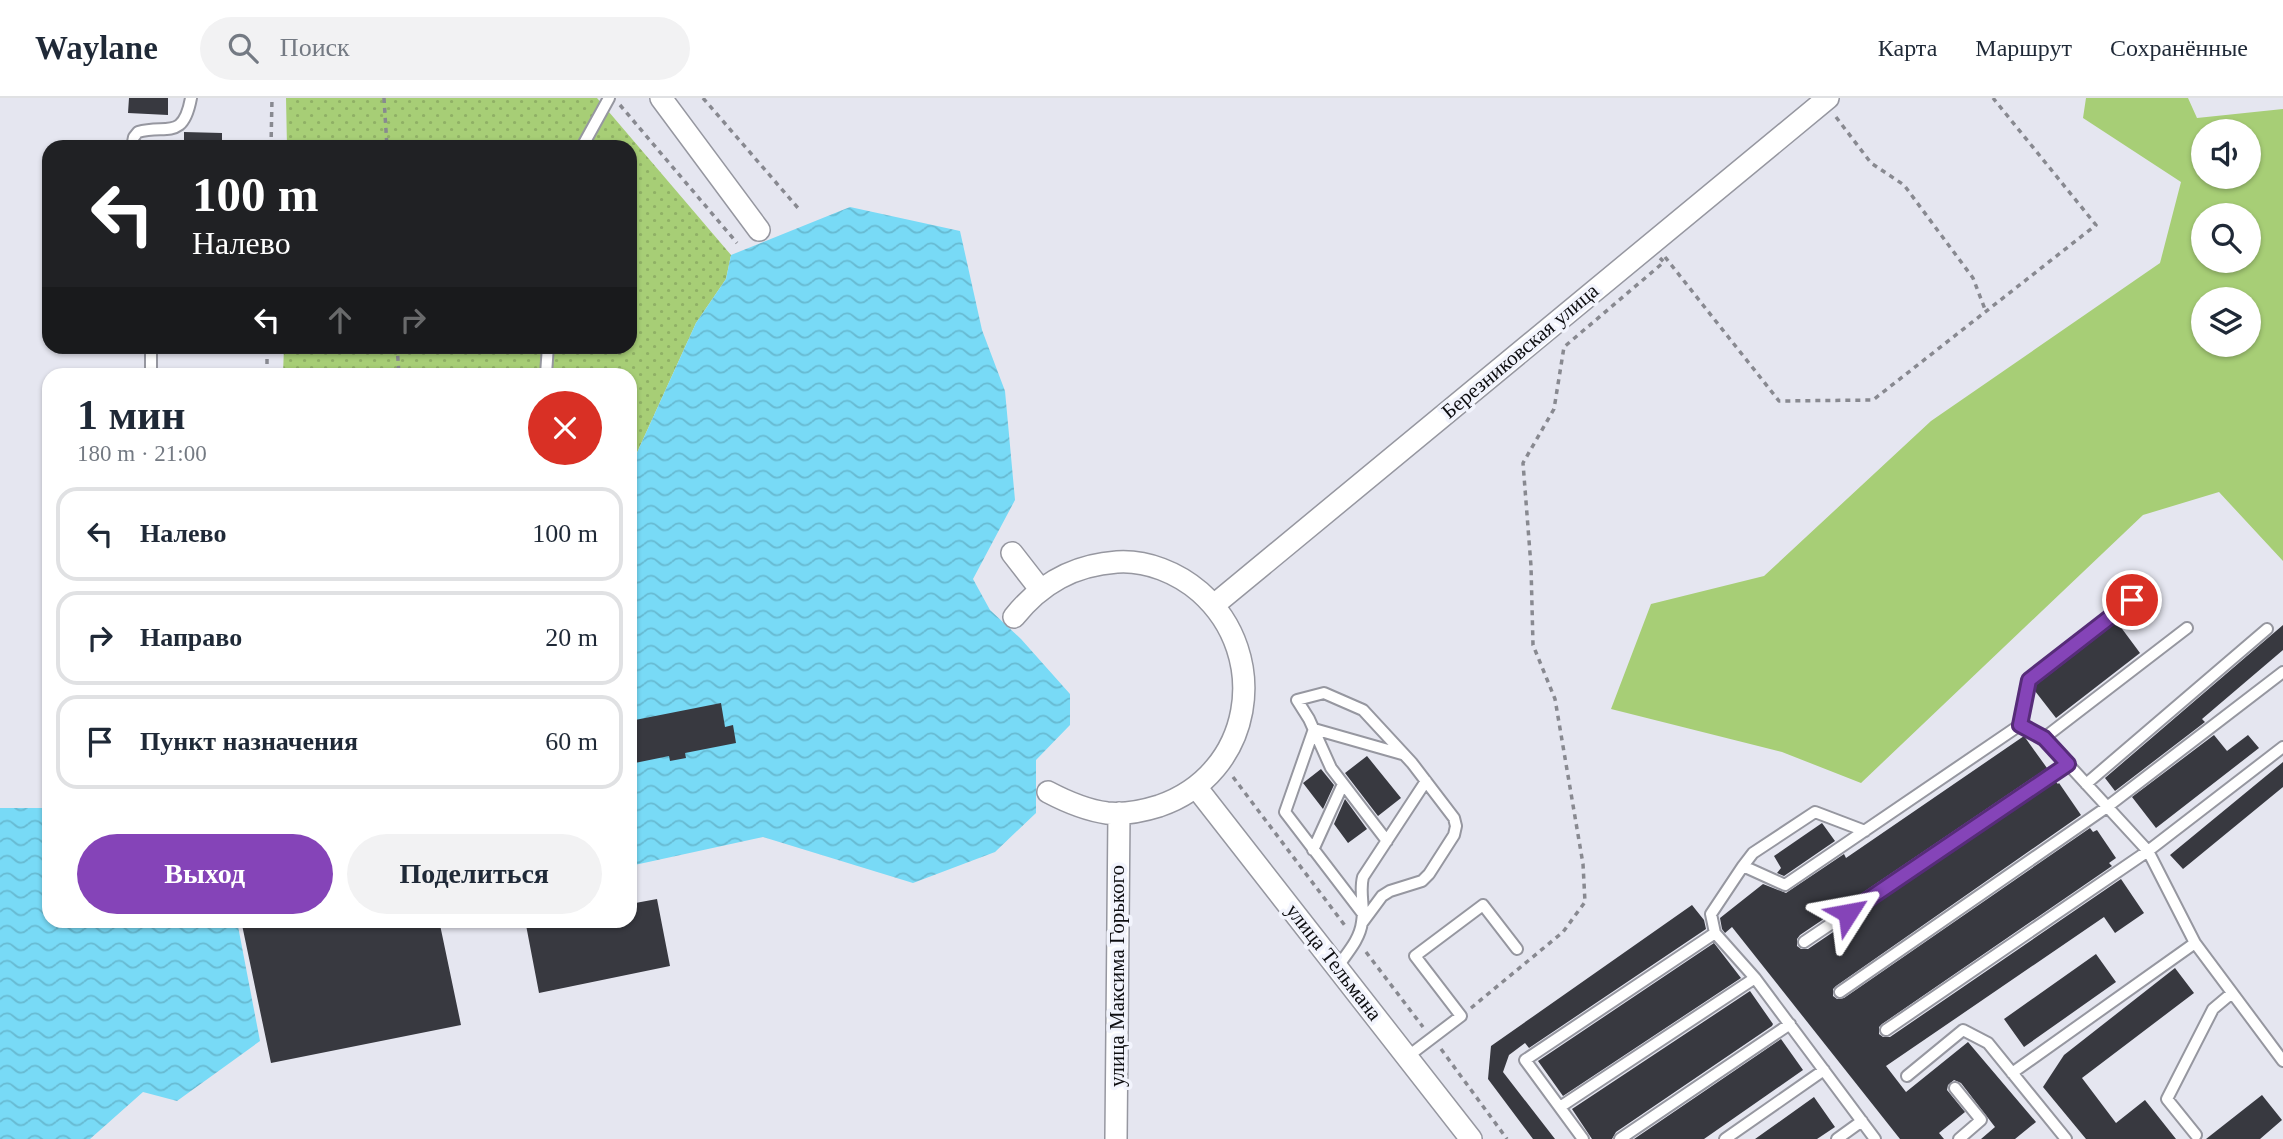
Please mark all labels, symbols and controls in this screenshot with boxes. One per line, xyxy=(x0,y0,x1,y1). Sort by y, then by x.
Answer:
search box xyxy=(200,17,690,80)
icon: search xyxy=(224,29,262,67)
text: Waylane xyxy=(35,30,158,66)
text: Поиск xyxy=(280,33,350,62)
text: Карта xyxy=(1878,35,1937,61)
text: Маршрут xyxy=(1975,35,2072,61)
text: Сохранённые xyxy=(2110,35,2248,61)
map controls xyxy=(2191,119,2261,357)
button: sound xyxy=(2191,119,2261,189)
text: 100 m xyxy=(192,167,319,222)
icon: left xyxy=(77,168,168,259)
button: search xyxy=(2191,203,2261,273)
text: Налево xyxy=(192,225,291,261)
street label: Березниковская улица xyxy=(1437,278,1604,423)
button: layers xyxy=(2191,287,2261,357)
icon: left xyxy=(248,301,286,339)
icon: ahead xyxy=(321,301,359,339)
icon: right xyxy=(394,301,432,339)
button: close xyxy=(528,391,602,465)
text: 1 мин xyxy=(77,392,186,438)
text: 180 m · 21:00 xyxy=(77,441,207,466)
icon: left xyxy=(81,515,119,553)
text: Налево xyxy=(140,519,226,548)
text: 100 m xyxy=(532,519,598,548)
pin xyxy=(2102,570,2162,630)
icon: arrive xyxy=(2113,581,2151,619)
icon: right xyxy=(81,619,119,657)
text: Направо xyxy=(140,623,242,652)
text: 20 m xyxy=(545,623,598,652)
icon: arrive xyxy=(81,723,119,761)
text: Пункт назначения xyxy=(140,727,358,756)
text: 60 m xyxy=(545,727,598,756)
button: Выход xyxy=(77,834,333,914)
button: Поделиться xyxy=(347,834,602,914)
street label: улица Максима Горького xyxy=(1105,865,1129,1087)
position arrow xyxy=(1811,876,1885,950)
street label: улица Тельмана xyxy=(1281,899,1387,1026)

